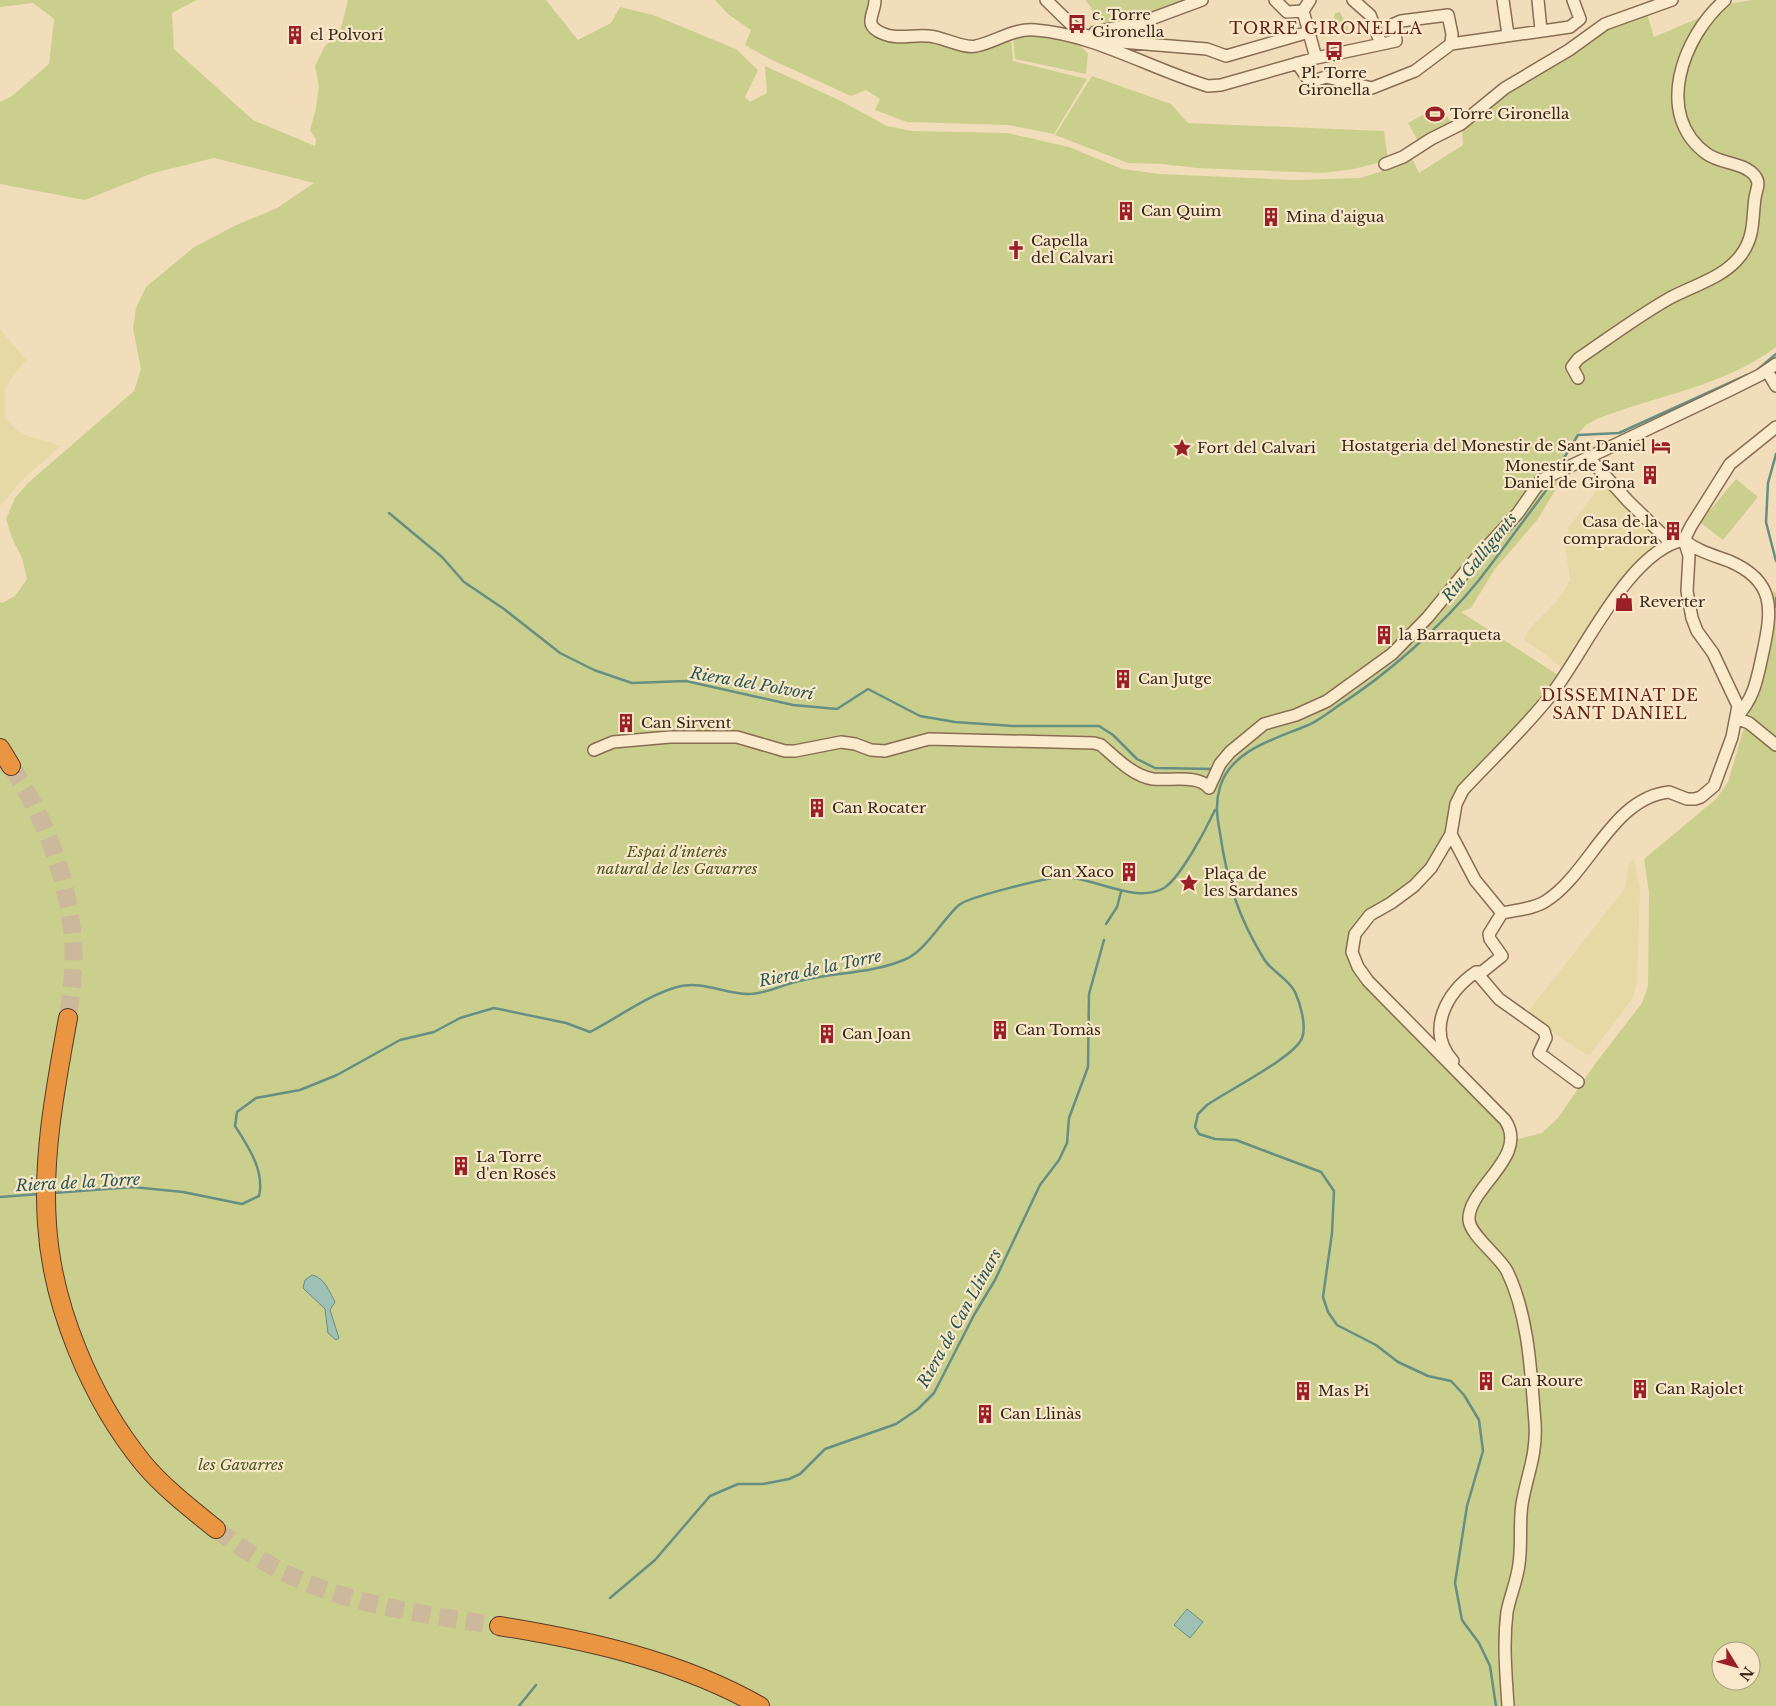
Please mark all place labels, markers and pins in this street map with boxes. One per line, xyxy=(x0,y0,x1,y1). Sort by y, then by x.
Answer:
place label: c. Torre Gironella xyxy=(1092,5,1165,41)
bus stop icon: c. Torre Gironella xyxy=(1066,13,1088,35)
building icon: el Polvorí xyxy=(284,24,306,46)
place label: el Polvorí xyxy=(310,25,384,44)
bus stop icon: Pl. Torre Gironella xyxy=(1323,40,1345,62)
place label: Pl. Torre Gironella xyxy=(1298,63,1371,99)
sports icon: Torre Gironella xyxy=(1424,103,1446,125)
place label: Torre Gironella xyxy=(1450,104,1570,123)
building icon: Can Quim xyxy=(1115,200,1137,222)
place label: Can Quim xyxy=(1141,201,1221,220)
building icon: Mina d'aigua xyxy=(1260,206,1282,228)
place label: Mina d'aigua xyxy=(1286,207,1385,226)
place label: Capella del Calvari xyxy=(1031,231,1114,267)
church icon: Capella del Calvari xyxy=(1005,239,1027,261)
hotel icon: Hostatgeria del Monestir de Sant Daniel xyxy=(1650,435,1672,457)
place label: Hostatgeria del Monestir de Sant Daniel xyxy=(1341,436,1646,455)
place icon: Fort del Calvari xyxy=(1171,437,1193,459)
place label: Fort del Calvari xyxy=(1197,438,1316,457)
place label: Monestir de Sant Daniel de Girona xyxy=(1504,456,1636,492)
building icon: Monestir de Sant Daniel de Girona xyxy=(1639,464,1661,486)
place label: Casa de la compradora xyxy=(1563,512,1659,548)
building icon: Casa de la compradora xyxy=(1662,520,1684,542)
shop icon: Reverter xyxy=(1613,591,1635,613)
place label: Reverter xyxy=(1639,592,1706,611)
building icon: la Barraqueta xyxy=(1373,624,1395,646)
place label: la Barraqueta xyxy=(1399,625,1502,644)
building icon: Can Jutge xyxy=(1112,668,1134,690)
place label: Can Jutge xyxy=(1138,669,1212,688)
building icon: Can Sirvent xyxy=(615,712,637,734)
place label: Can Sirvent xyxy=(641,713,732,732)
building icon: Can Rocater xyxy=(806,797,828,819)
place label: Can Rocater xyxy=(832,798,927,817)
building icon: Can Xaco xyxy=(1118,861,1140,883)
place label: Can Xaco xyxy=(1041,862,1114,881)
place label: Plaça de les Sardanes xyxy=(1204,864,1298,900)
place icon: Plaça de les Sardanes xyxy=(1178,872,1200,894)
building icon: Can Tomàs xyxy=(989,1019,1011,1041)
place label: Can Tomàs xyxy=(1015,1020,1101,1039)
building icon: Can Joan xyxy=(816,1023,838,1045)
place label: Can Joan xyxy=(842,1024,911,1043)
place label: La Torre d'en Rosés xyxy=(476,1147,556,1183)
building icon: La Torre d'en Rosés xyxy=(450,1155,472,1177)
building icon: Can Roure xyxy=(1475,1370,1497,1392)
place label: Can Roure xyxy=(1501,1371,1583,1390)
building icon: Can Rajolet xyxy=(1629,1378,1651,1400)
place label: Can Rajolet xyxy=(1655,1379,1744,1398)
building icon: Mas Pi xyxy=(1292,1380,1314,1402)
place label: Mas Pi xyxy=(1318,1381,1369,1400)
building icon: Can Llinàs xyxy=(974,1403,996,1425)
place label: Can Llinàs xyxy=(1000,1404,1082,1423)

